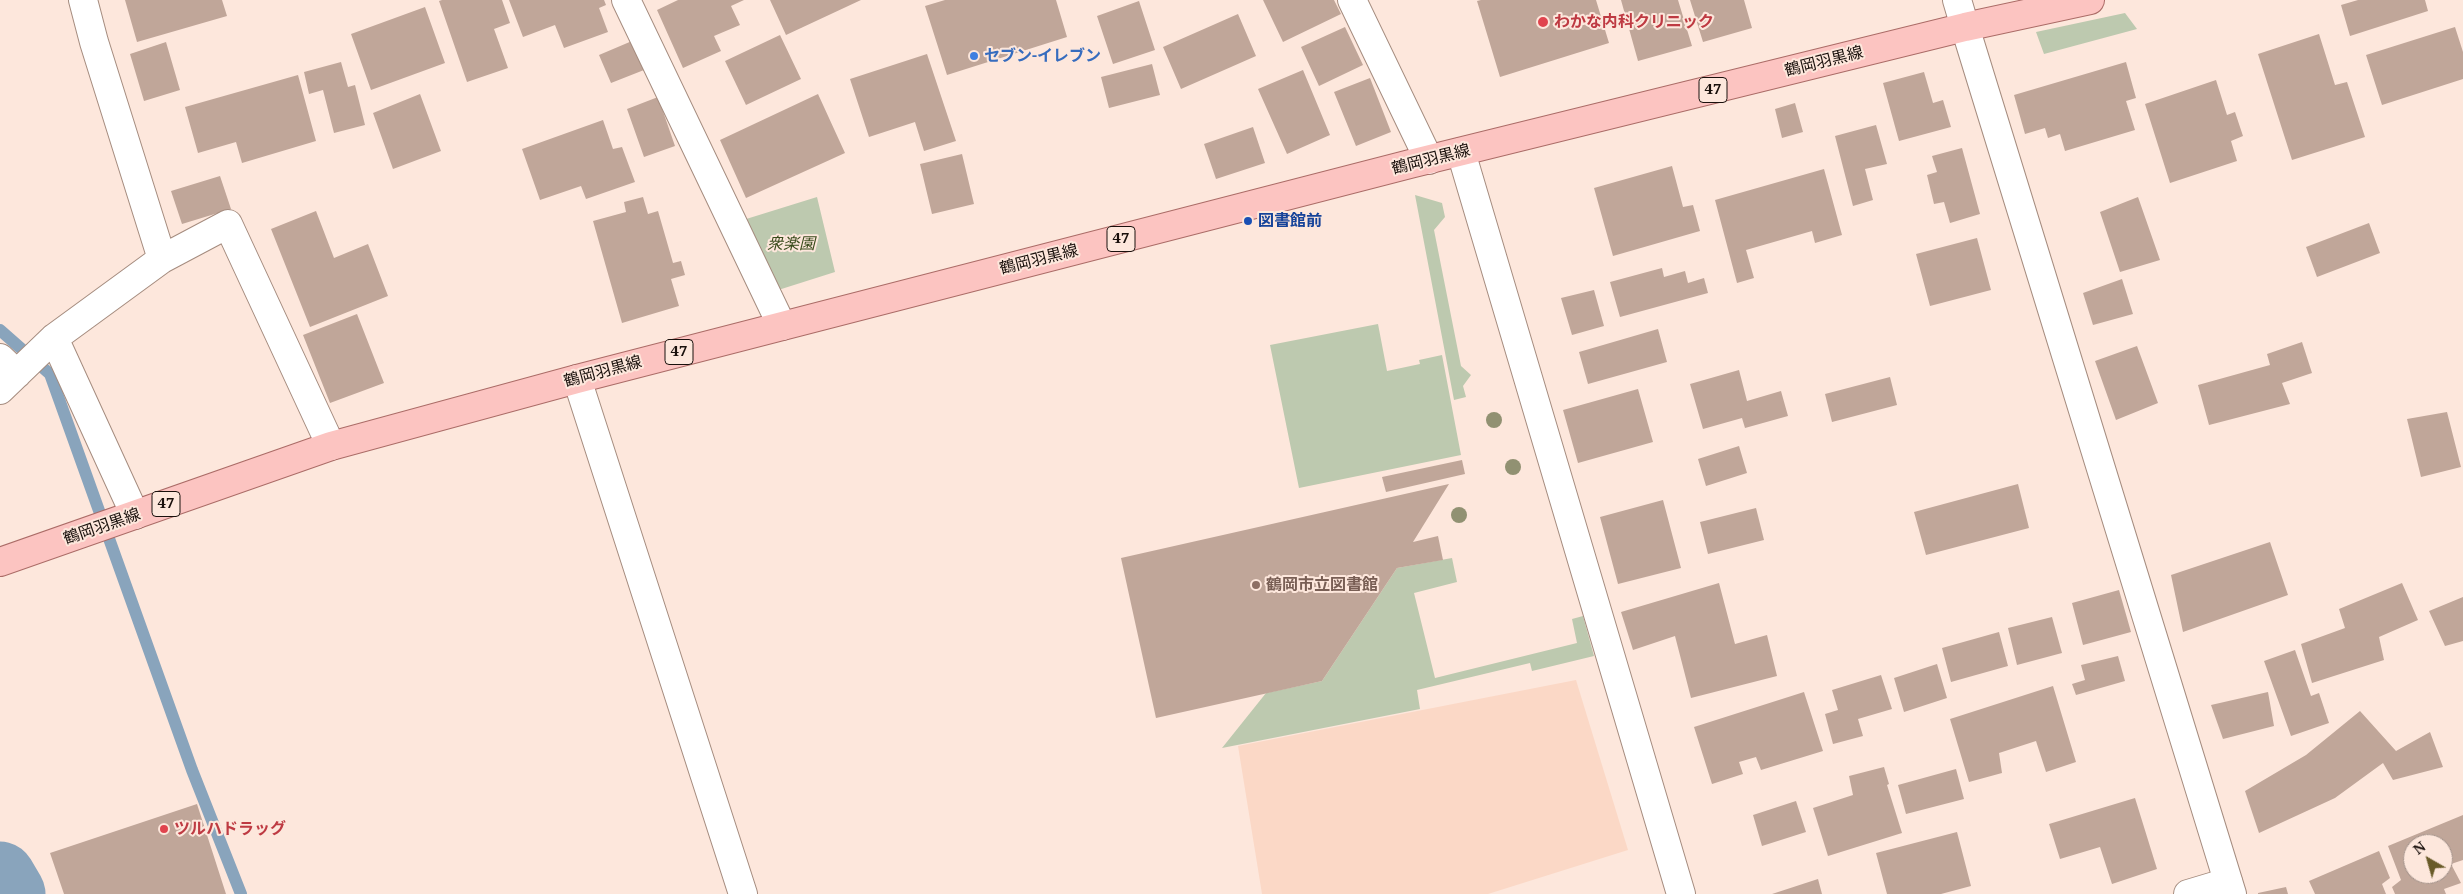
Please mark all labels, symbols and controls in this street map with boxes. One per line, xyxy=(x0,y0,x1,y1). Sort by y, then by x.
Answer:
place label: わかな内科クリニック xyxy=(1554,12,1714,32)
marker: わかな内科クリニック xyxy=(1536,15,1550,29)
street label: 鶴岡羽黒線 xyxy=(1783,43,1865,81)
place label: セブン-イレブン xyxy=(984,46,1101,66)
marker: セブン-イレブン xyxy=(968,50,980,62)
road number: 47 xyxy=(1699,78,1727,102)
street label: 鶴岡羽黒線 xyxy=(1390,141,1472,179)
place label: 図書館前 xyxy=(1258,211,1322,231)
marker: 図書館前 xyxy=(1242,215,1254,227)
road number: 47 xyxy=(1107,226,1135,252)
park label: 衆楽園 xyxy=(767,234,815,254)
street label: 鶴岡羽黒線 xyxy=(998,241,1080,279)
road number: 47 xyxy=(665,340,693,364)
street label: 鶴岡羽黒線 xyxy=(562,352,644,392)
road number: 47 xyxy=(152,492,180,516)
street label: 鶴岡羽黒線 xyxy=(61,505,143,549)
place label: 鶴岡市立図書館 xyxy=(1266,575,1378,595)
marker: 鶴岡市立図書館 xyxy=(1250,579,1262,591)
place label: ツルハドラッグ xyxy=(174,819,286,839)
marker: ツルハドラッグ xyxy=(158,823,170,835)
north arrow xyxy=(2403,834,2453,884)
text: N xyxy=(2409,837,2429,858)

